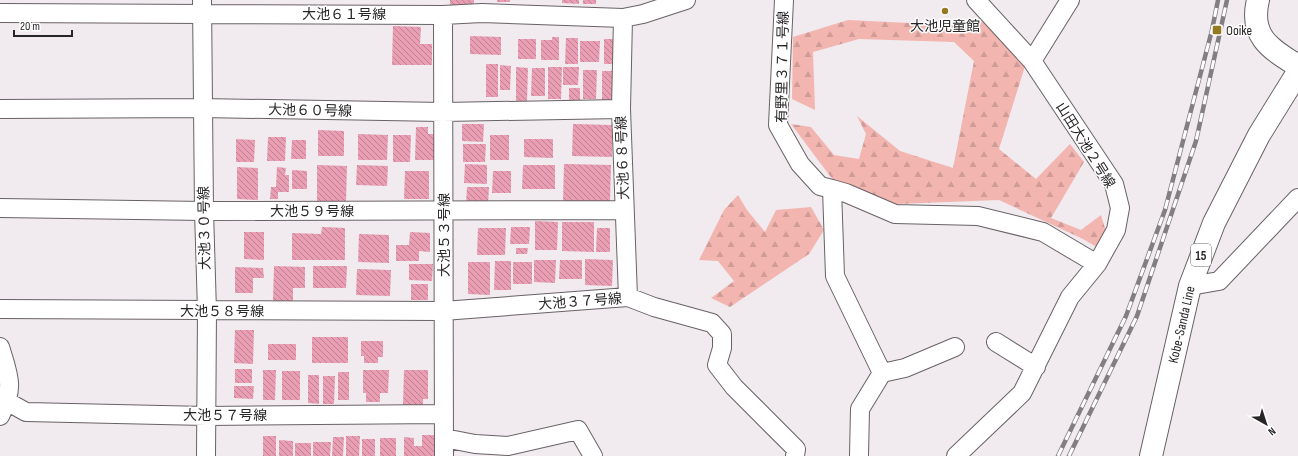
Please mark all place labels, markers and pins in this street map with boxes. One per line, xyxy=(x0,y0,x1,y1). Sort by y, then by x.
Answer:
marker: 大池児童館 xyxy=(940,6,950,16)
place label: 大池児童館 xyxy=(910,18,980,35)
place label: Ooike xyxy=(1226,22,1252,39)
marker: Ooike xyxy=(1211,24,1223,36)

